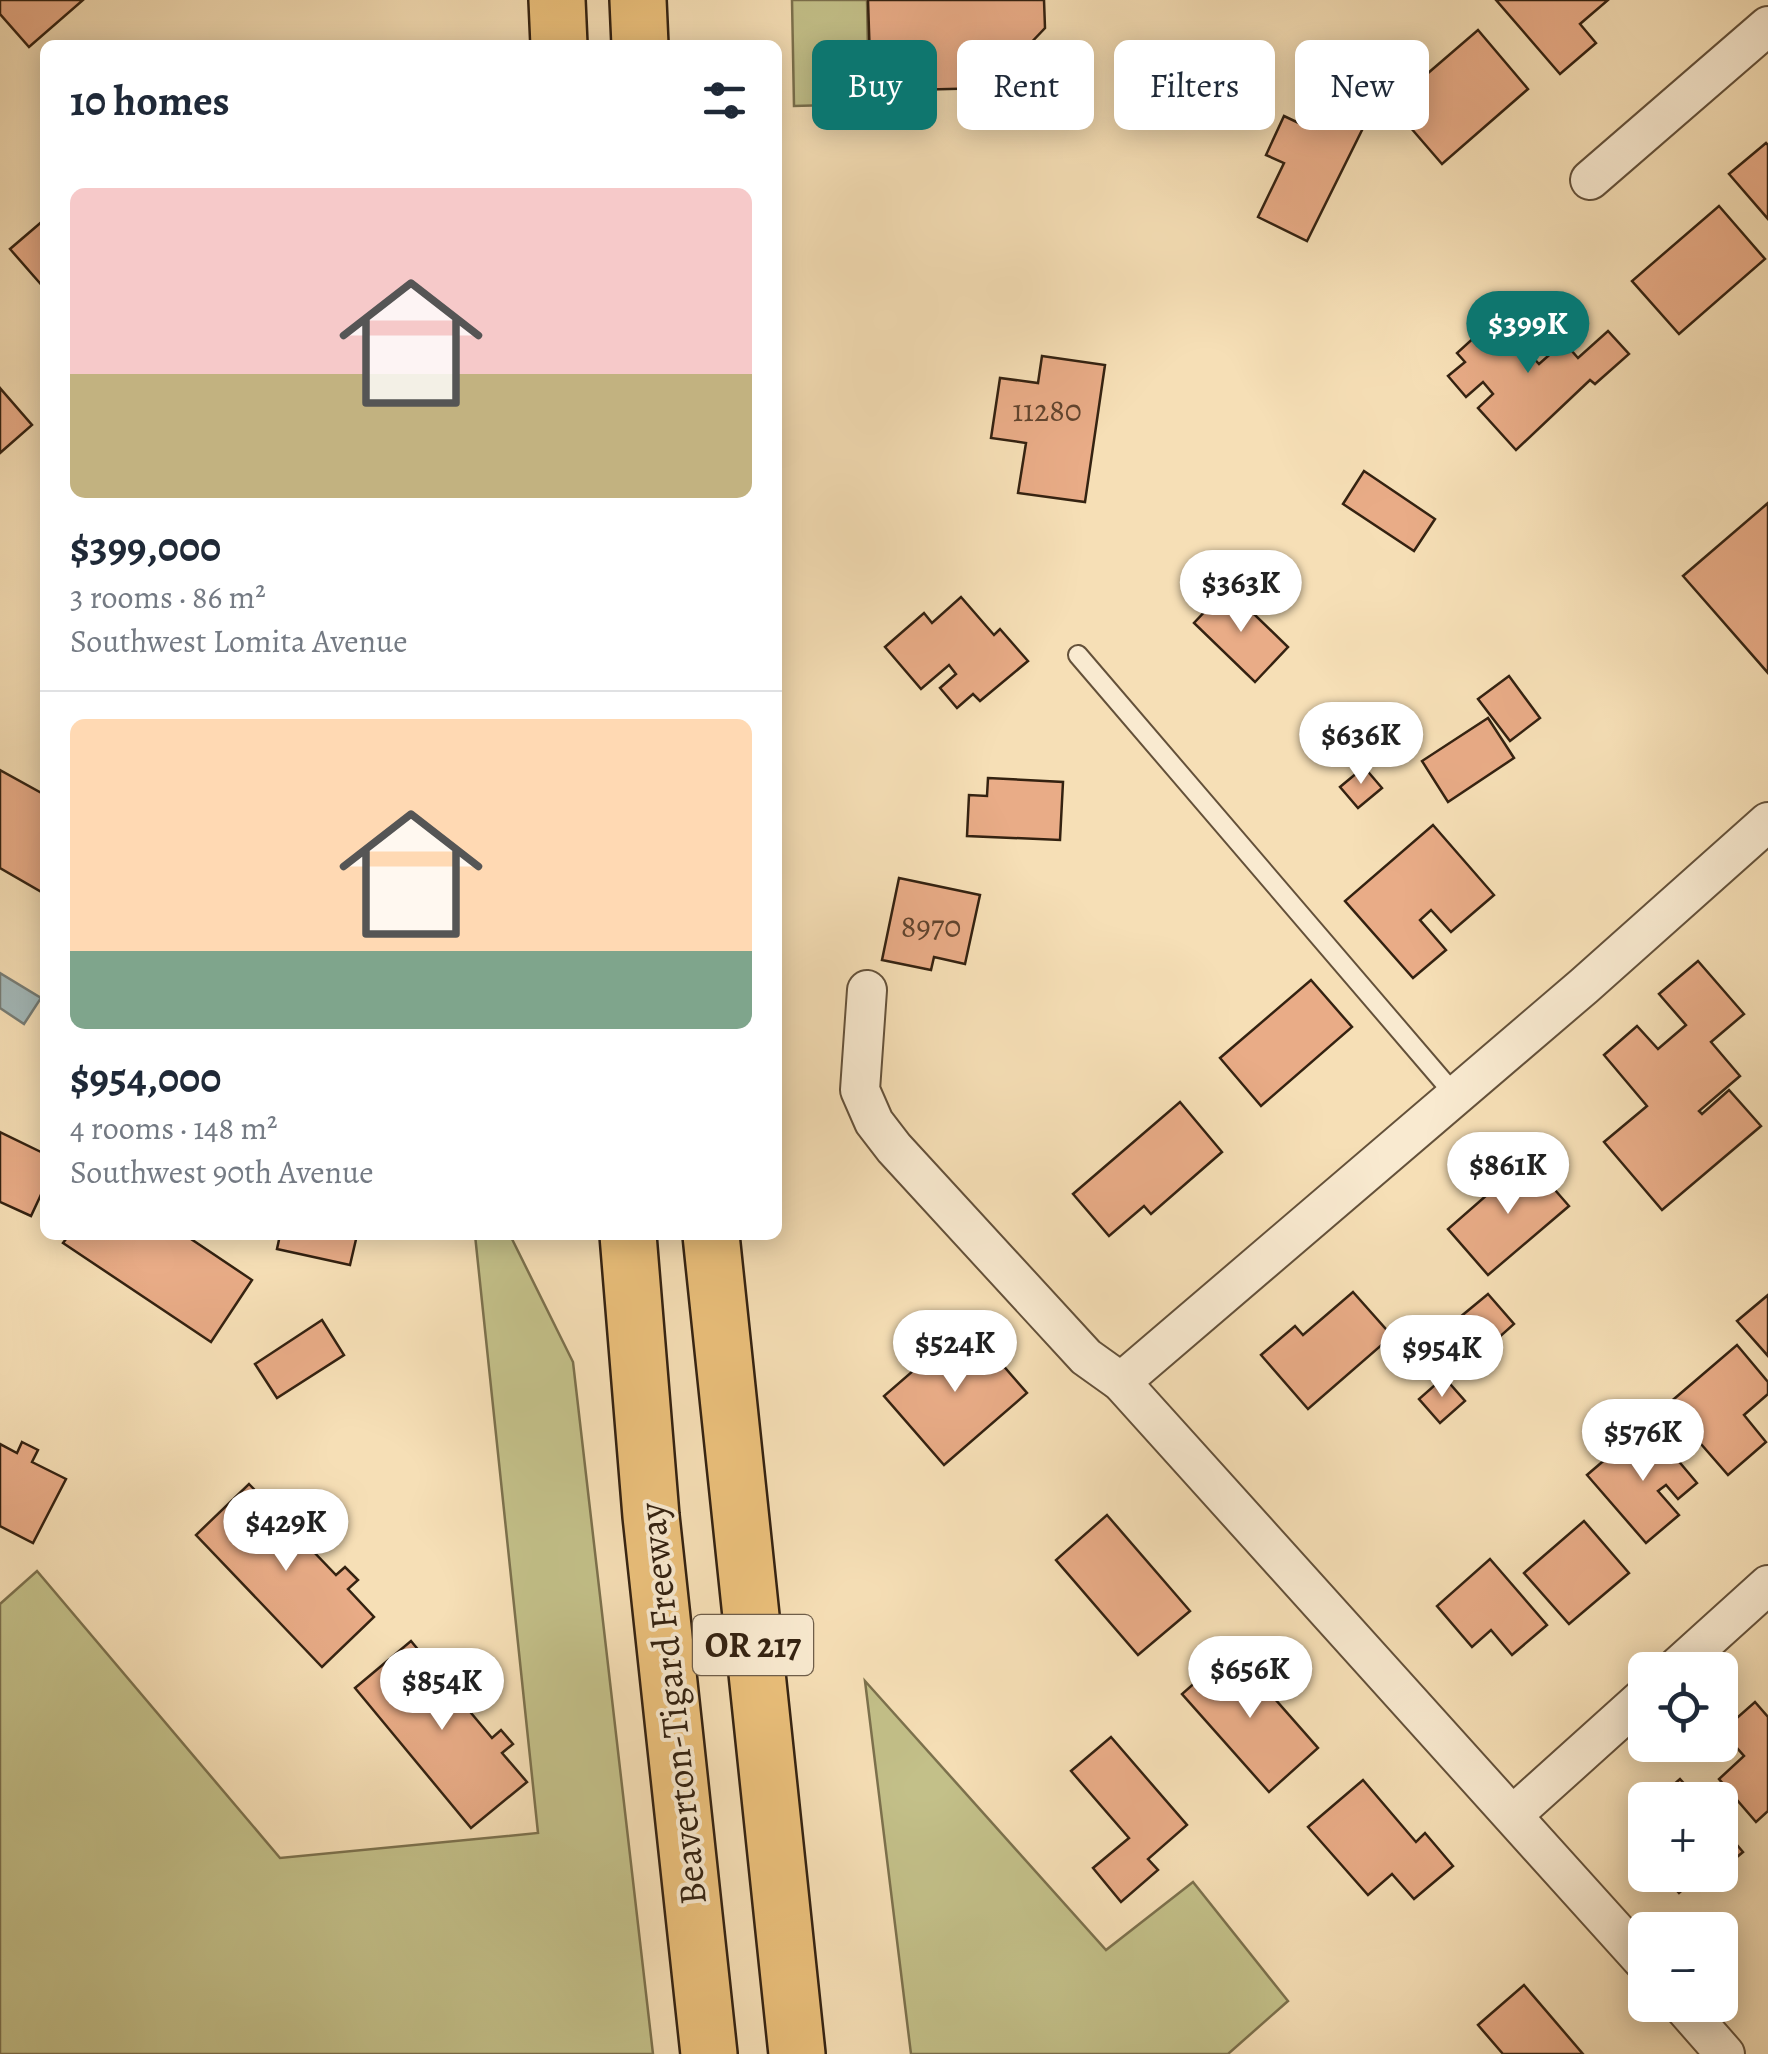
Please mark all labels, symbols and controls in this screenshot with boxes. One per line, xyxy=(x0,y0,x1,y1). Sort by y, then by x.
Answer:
chip: Buy xyxy=(812,40,937,130)
chip: Rent xyxy=(957,40,1094,130)
chip: Filters xyxy=(1114,40,1275,130)
chip: New xyxy=(1295,40,1429,130)
text: 10 homes xyxy=(70,72,230,129)
icon: filters xyxy=(697,73,752,128)
icon: home xyxy=(321,253,501,433)
pin: $399K xyxy=(1458,291,1598,376)
text: $399K xyxy=(1488,301,1568,345)
house number: 11280 xyxy=(1012,388,1082,432)
text: $399,000 xyxy=(70,518,221,575)
pin: $363K xyxy=(1171,550,1311,635)
text: $363K xyxy=(1202,560,1280,604)
text: 3 rooms · 86 m² xyxy=(70,575,266,619)
text: Southwest Lomita Avenue xyxy=(70,619,408,663)
pin: $636K xyxy=(1291,702,1431,787)
text: $636K xyxy=(1321,712,1401,756)
icon: home xyxy=(321,784,501,964)
house number: 8970 xyxy=(901,904,961,948)
text: $954,000 xyxy=(70,1049,221,1106)
text: 4 rooms · 148 m² xyxy=(70,1106,278,1150)
pin: $861K xyxy=(1438,1132,1578,1217)
text: $861K xyxy=(1469,1142,1547,1186)
text: Southwest 90th Avenue xyxy=(70,1150,374,1194)
pin: $524K xyxy=(885,1310,1025,1395)
pin: $954K xyxy=(1372,1315,1512,1400)
text: $524K xyxy=(915,1320,995,1364)
text: $954K xyxy=(1402,1325,1482,1369)
pin: $576K xyxy=(1573,1399,1713,1484)
text: $576K xyxy=(1604,1409,1682,1453)
pin: $429K xyxy=(216,1489,356,1574)
text: $429K xyxy=(245,1499,327,1543)
street label: Beaverton-Tigard Freeway xyxy=(625,1499,719,1908)
road number: OR 217 xyxy=(693,1615,813,1675)
pin: $656K xyxy=(1180,1636,1320,1721)
text: $656K xyxy=(1210,1646,1290,1690)
pin: $854K xyxy=(372,1648,512,1733)
map controls xyxy=(1628,1652,1738,2022)
button: locate xyxy=(1628,1652,1738,1762)
text: $854K xyxy=(402,1658,482,1702)
button: + xyxy=(1628,1782,1738,1892)
button: − xyxy=(1628,1912,1738,2022)

